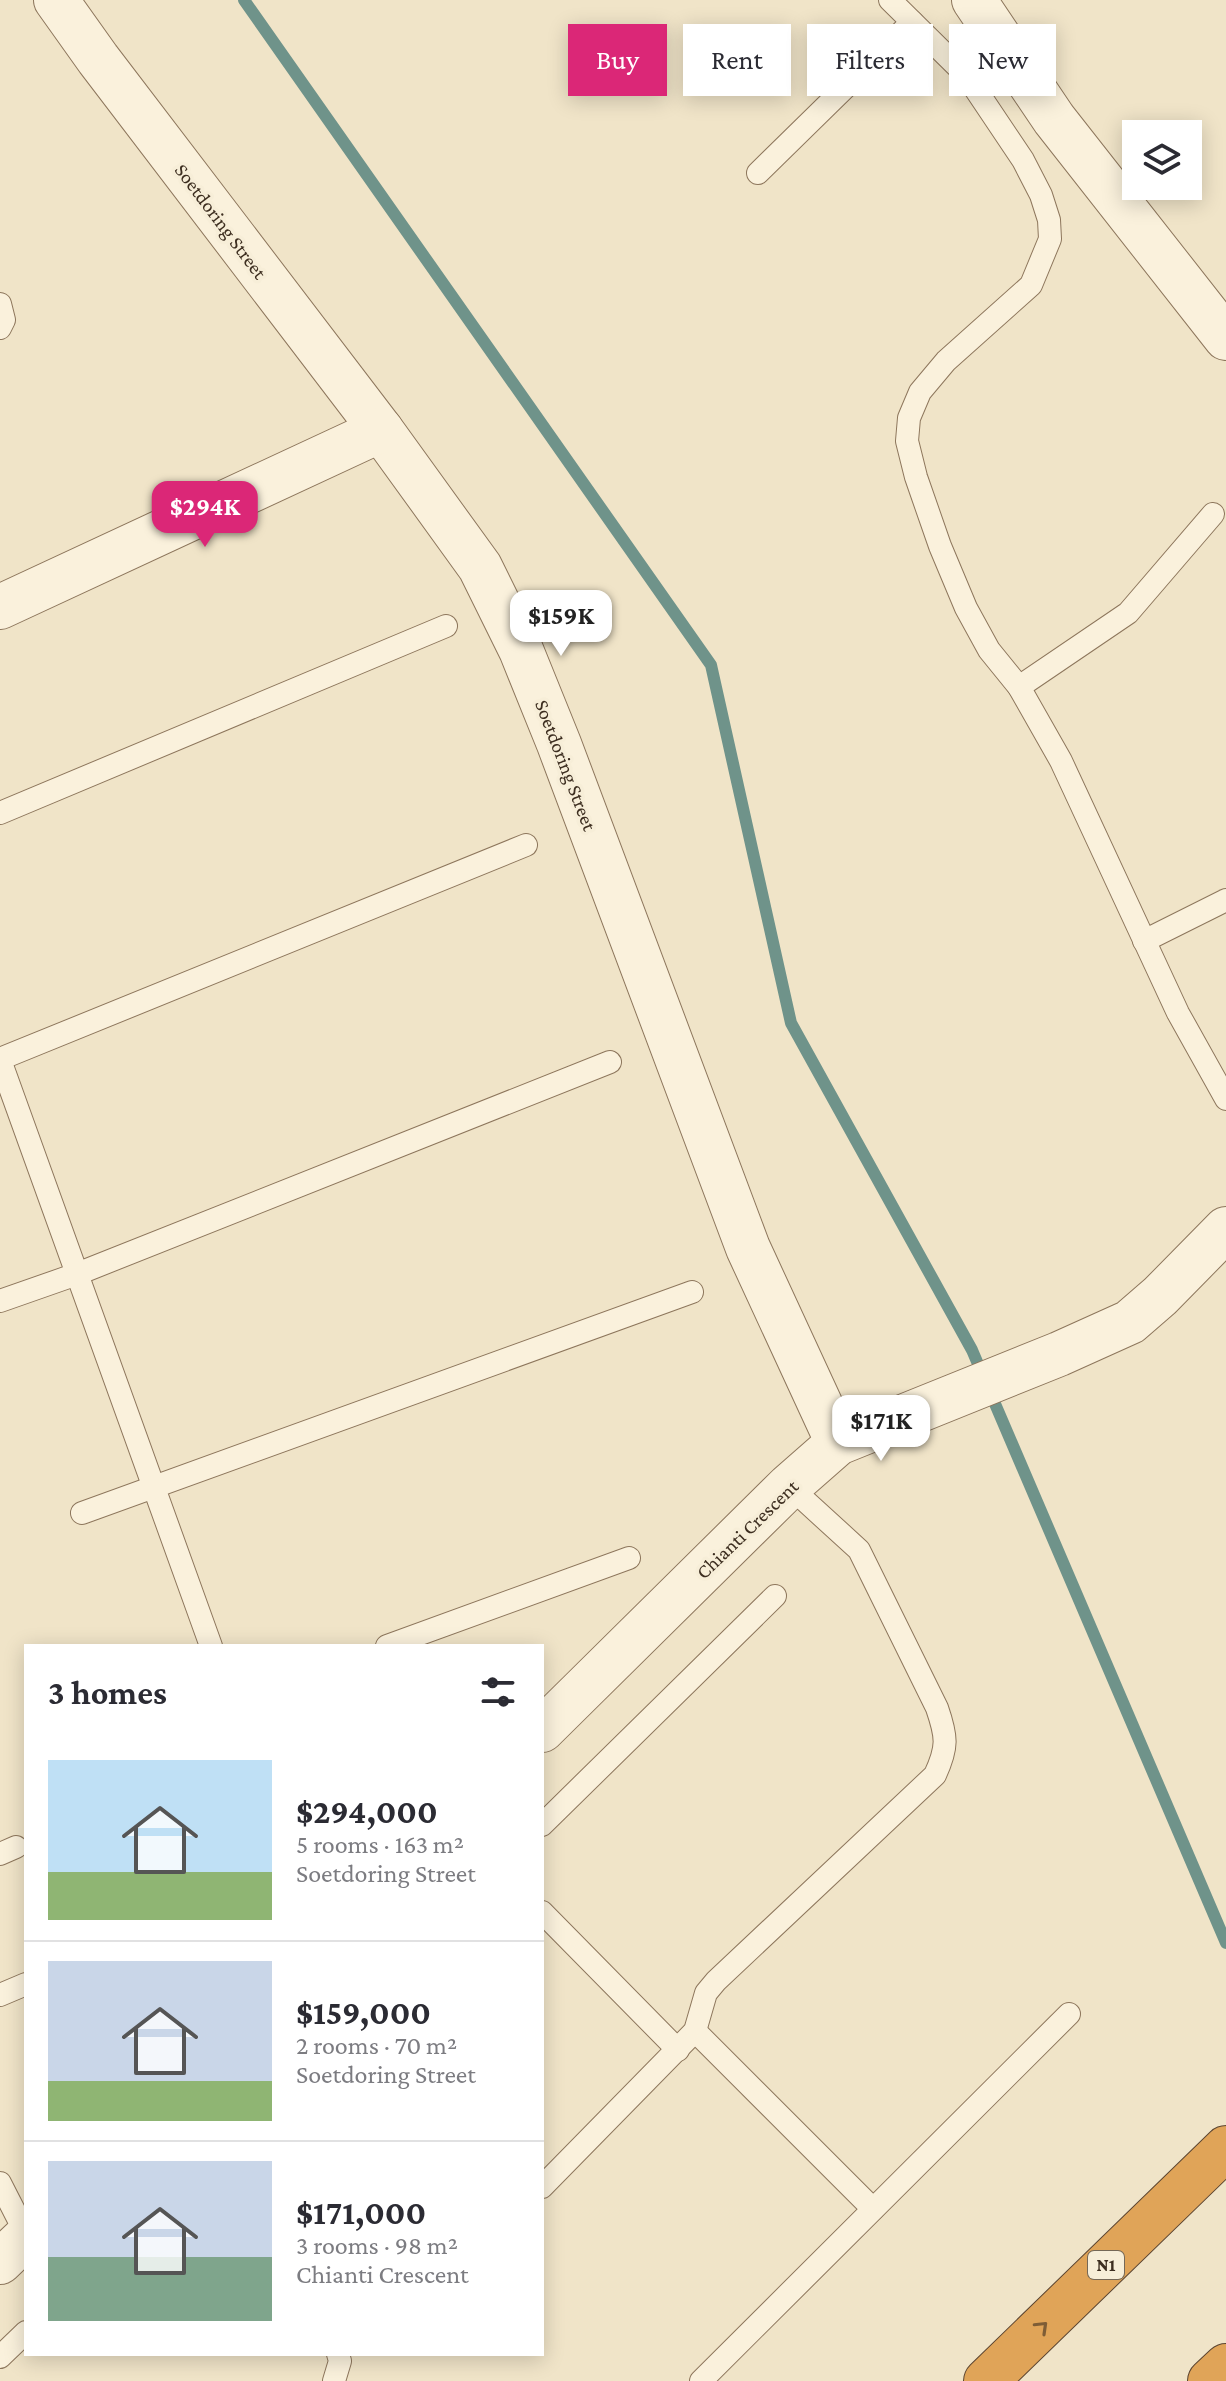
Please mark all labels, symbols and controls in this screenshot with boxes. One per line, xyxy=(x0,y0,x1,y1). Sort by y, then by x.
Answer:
chip: Buy xyxy=(568,24,667,96)
chip: Rent xyxy=(683,24,791,96)
chip: Filters xyxy=(807,24,933,96)
chip: New xyxy=(949,24,1056,96)
map controls xyxy=(1122,120,1202,200)
button: layers xyxy=(1122,120,1202,200)
street label: Soetdoring Street xyxy=(170,159,272,284)
pin: $294K xyxy=(149,481,261,549)
text: $294K xyxy=(170,492,240,521)
pin: $159K xyxy=(505,590,617,658)
text: $159K xyxy=(528,601,594,630)
street label: Soetdoring Street xyxy=(530,696,601,834)
pin: $171K xyxy=(825,1395,937,1463)
text: $171K xyxy=(850,1406,912,1435)
street label: Chianti Crescent xyxy=(692,1475,803,1583)
icon: filters xyxy=(476,1670,520,1714)
text: 3 homes xyxy=(48,1674,167,1711)
icon: home xyxy=(112,1792,208,1888)
text: $294,000 xyxy=(296,1793,438,1830)
text: 5 rooms · 163 m² xyxy=(296,1830,464,1859)
text: Soetdoring Street xyxy=(296,1859,476,1888)
icon: home xyxy=(112,1993,208,2089)
text: $159,000 xyxy=(296,1994,431,2031)
text: 2 rooms · 70 m² xyxy=(296,2031,457,2060)
text: Soetdoring Street xyxy=(296,2060,476,2089)
icon: home xyxy=(112,2193,208,2289)
text: $171,000 xyxy=(296,2194,426,2231)
text: 3 rooms · 98 m² xyxy=(296,2231,458,2260)
road number: N1 xyxy=(1088,2251,1124,2279)
text: Chianti Crescent xyxy=(296,2260,469,2289)
one-way arrow xyxy=(1033,2321,1047,2336)

